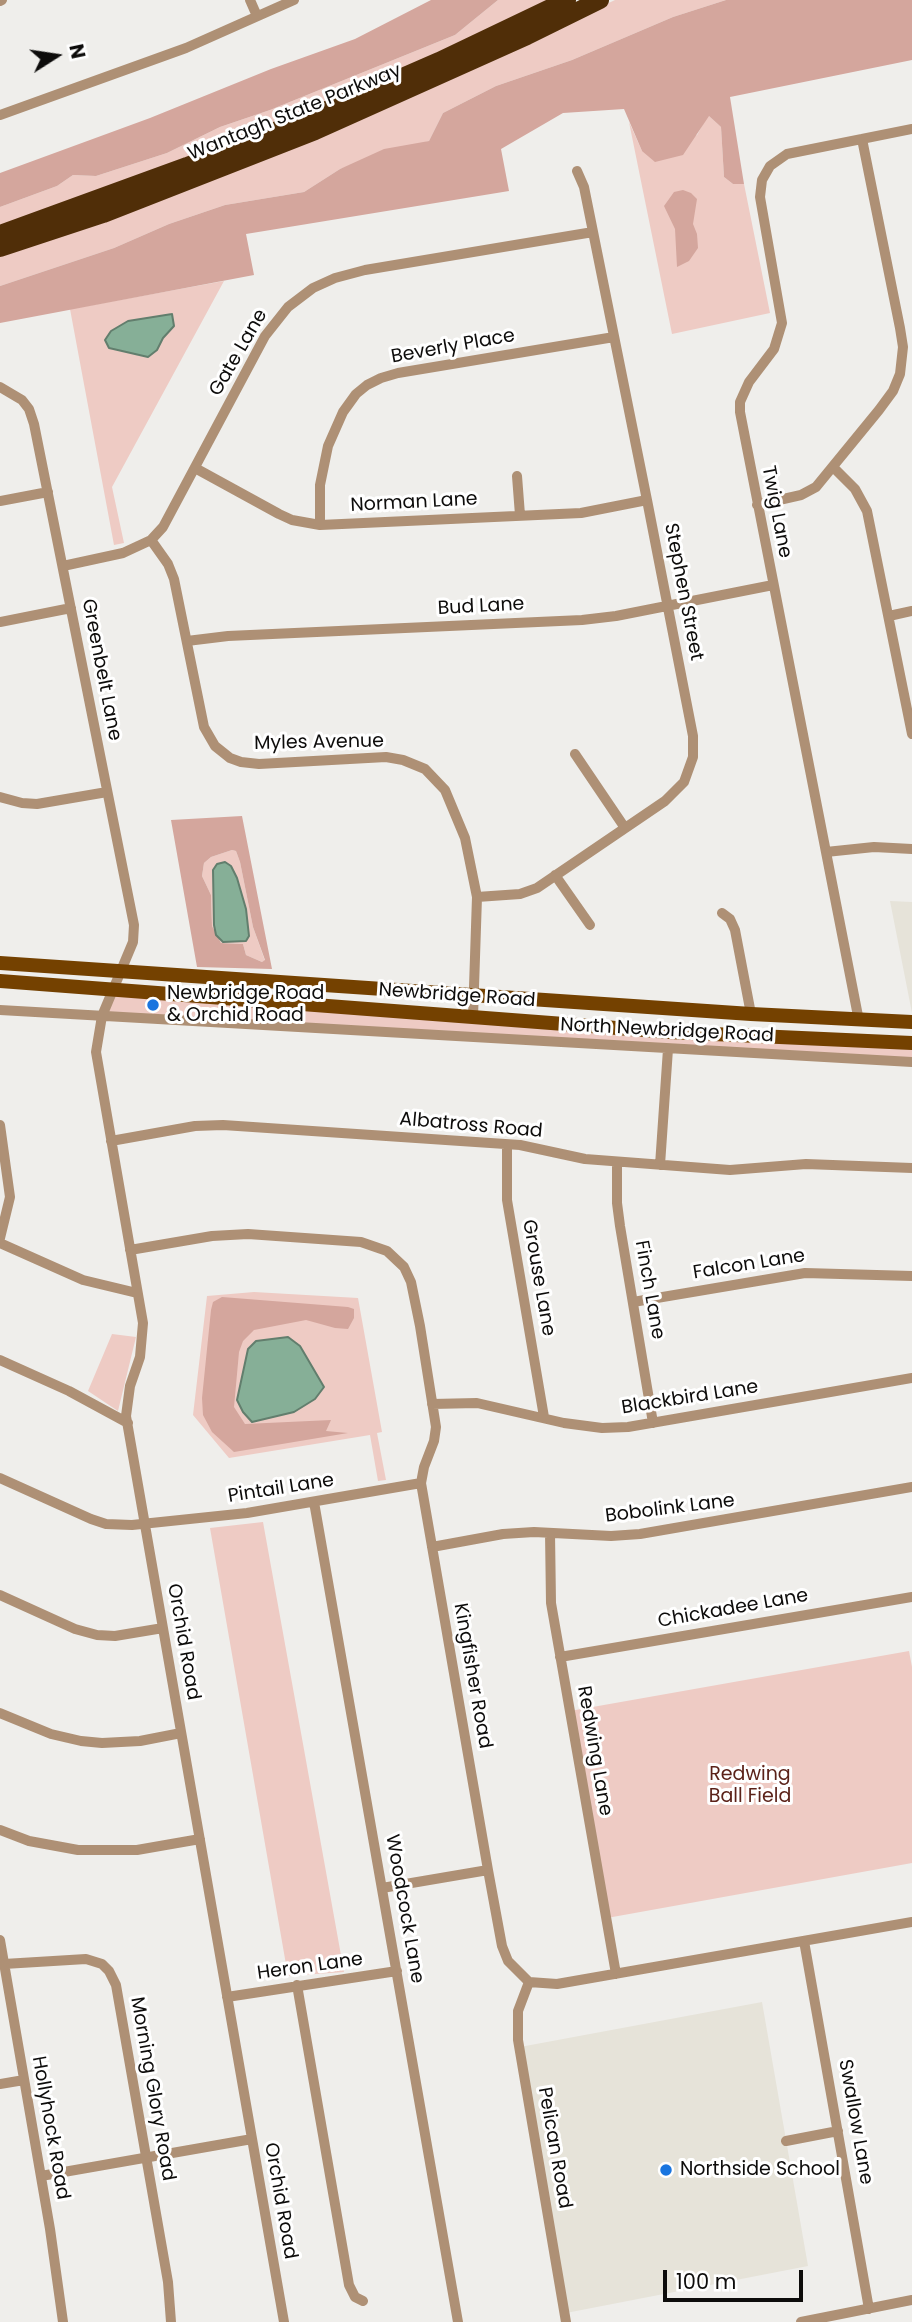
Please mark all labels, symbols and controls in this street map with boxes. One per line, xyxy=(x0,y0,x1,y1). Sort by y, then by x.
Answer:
north arrow xyxy=(21,21,91,91)
text: N xyxy=(62,42,92,61)
street label: Wantagh State Parkway xyxy=(185,60,405,166)
street label: Gate Lane xyxy=(205,306,273,400)
street label: Beverly Place xyxy=(389,325,517,369)
street label: Twig Lane xyxy=(756,464,796,560)
street label: Norman Lane xyxy=(350,488,478,518)
street label: Stephen Street xyxy=(659,521,707,663)
street label: Bud Lane xyxy=(437,593,525,621)
street label: Greenbelt Lane xyxy=(76,597,126,743)
street label: Myles Avenue xyxy=(254,730,384,756)
street label: Newbridge Road xyxy=(378,979,536,1013)
place label: Newbridge Road & Orchid Road xyxy=(167,983,324,1027)
marker: Newbridge Road & Orchid Road xyxy=(145,997,161,1013)
street label: North Newbridge Road xyxy=(560,1014,774,1048)
street label: Albatross Road xyxy=(398,1108,544,1144)
street label: Grouse Lane xyxy=(517,1218,559,1338)
street label: Finch Lane xyxy=(629,1239,669,1341)
street label: Falcon Lane xyxy=(691,1245,807,1285)
street label: Blackbird Lane xyxy=(620,1376,760,1420)
street label: Pintail Lane xyxy=(226,1469,336,1509)
street label: Bobolink Lane xyxy=(604,1490,736,1528)
street label: Orchid Road xyxy=(162,1582,204,1702)
street label: Chickadee Lane xyxy=(656,1585,810,1633)
street label: Kingfisher Road xyxy=(448,1601,496,1751)
street label: Redwing Lane xyxy=(571,1684,617,1818)
park label: Redwing Ball Field xyxy=(709,1764,791,1808)
street label: Woodcock Lane xyxy=(380,1833,428,1985)
street label: Heron Lane xyxy=(256,1948,364,1986)
street label: Morning Glory Road xyxy=(125,1995,179,2183)
street label: Hollyhock Road xyxy=(26,2054,74,2202)
street label: Swallow Lane xyxy=(833,2058,877,2186)
street label: Pelican Road xyxy=(532,2085,576,2211)
street label: Orchid Road xyxy=(259,2141,301,2261)
place label: Northside School xyxy=(680,2159,840,2181)
marker: Northside School xyxy=(658,2162,674,2178)
scale bar xyxy=(667,2256,807,2300)
text: 100 m xyxy=(676,2267,736,2296)

